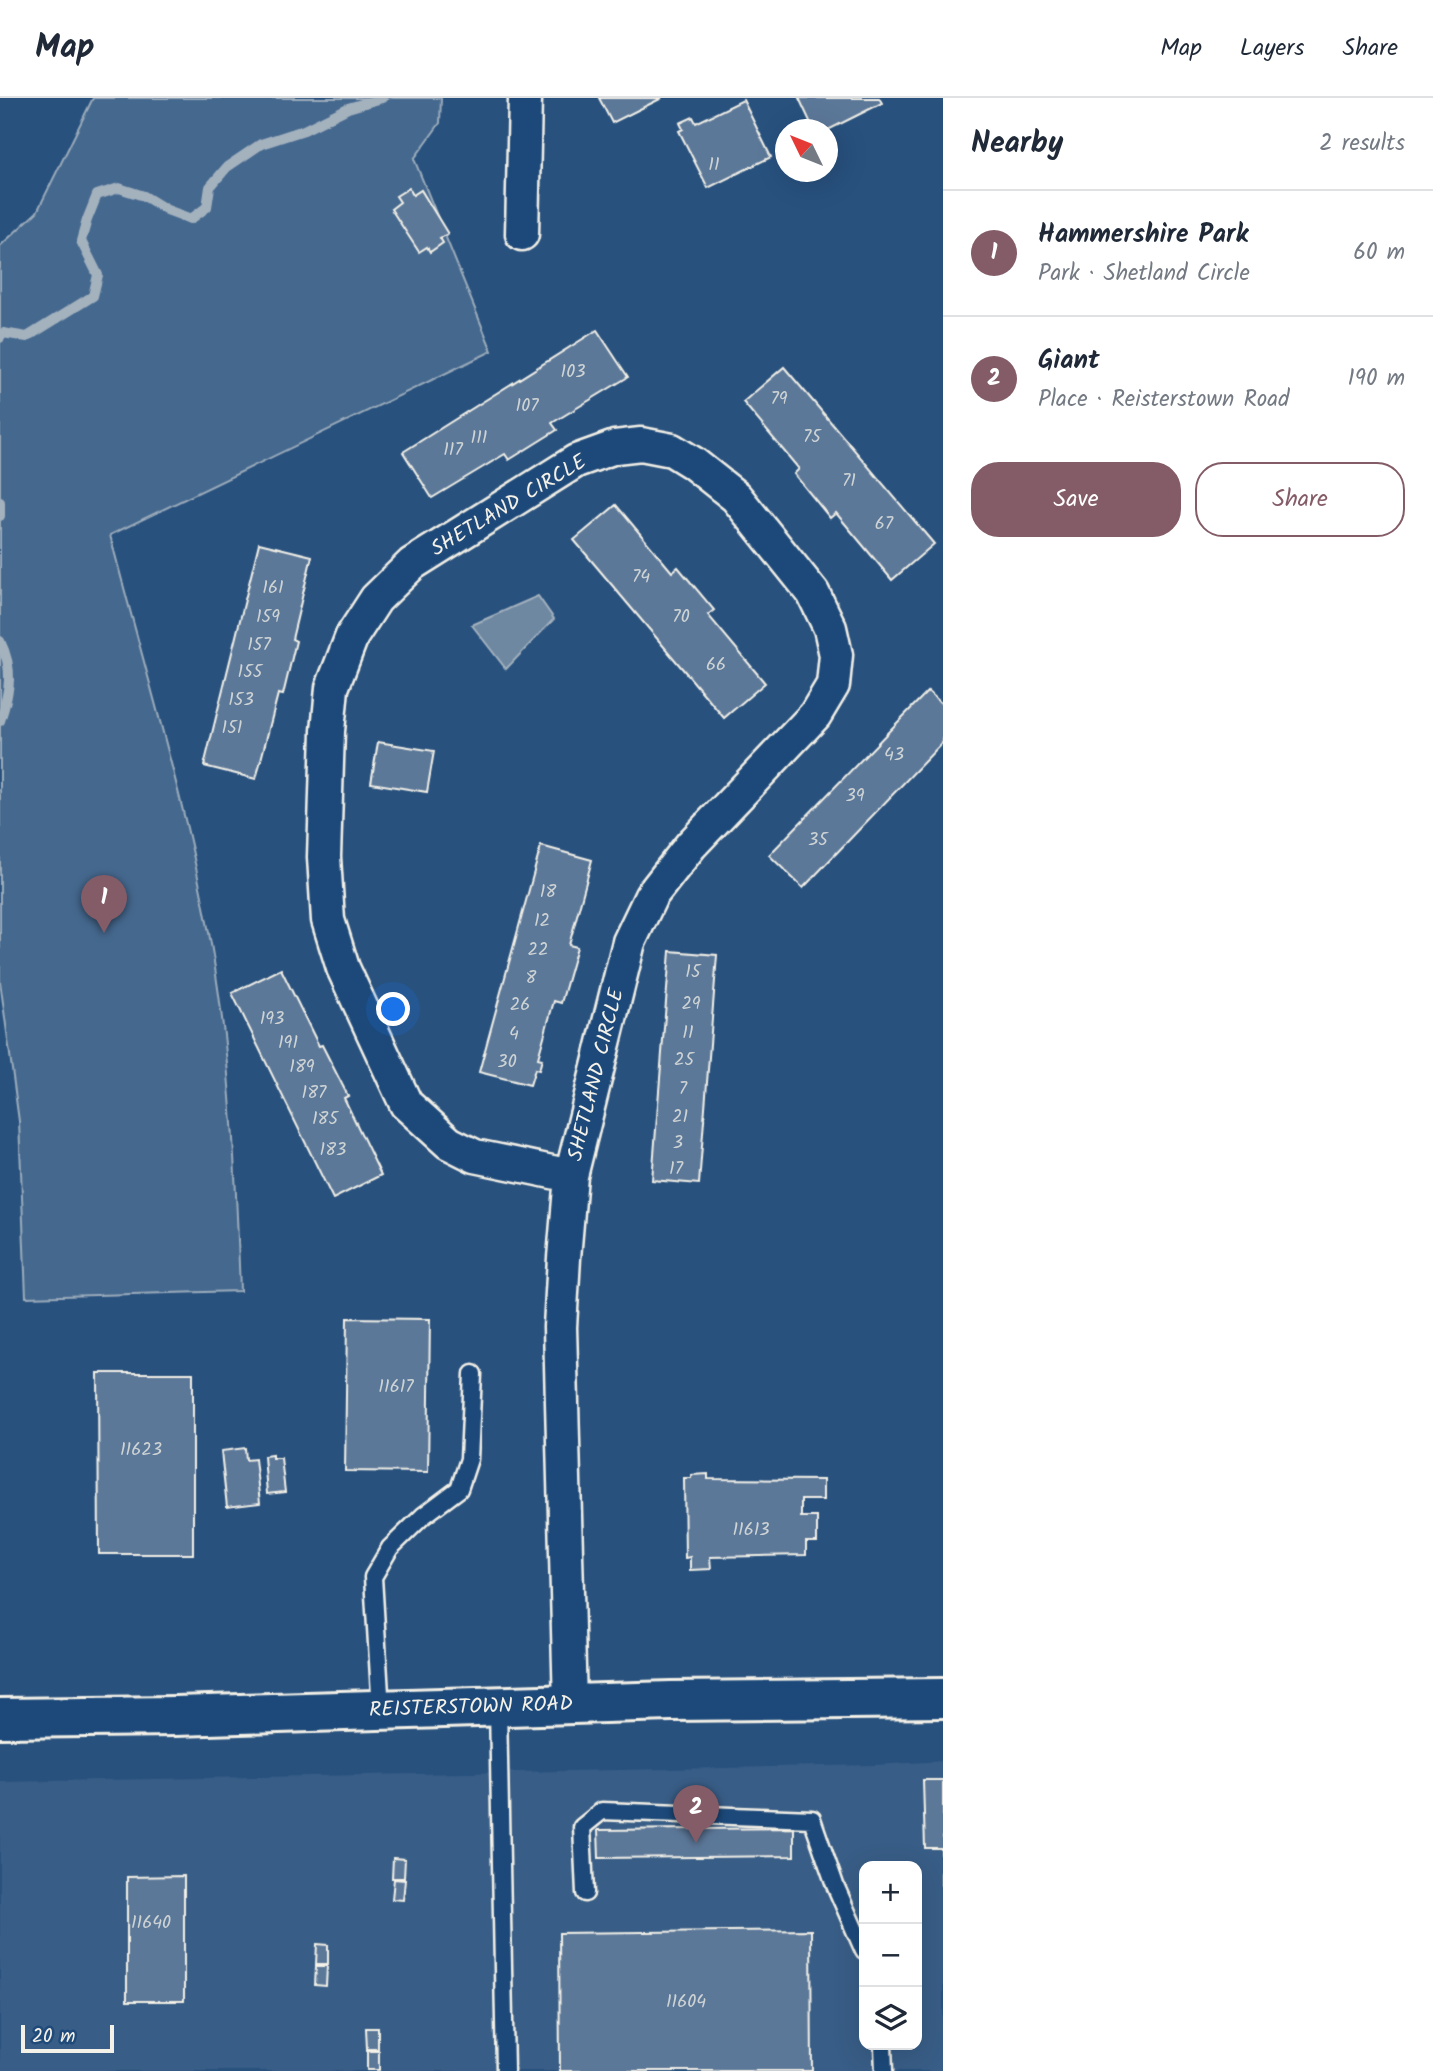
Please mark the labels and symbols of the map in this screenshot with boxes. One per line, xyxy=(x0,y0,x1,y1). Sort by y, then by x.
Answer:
north arrow xyxy=(775,119,838,182)
house number: 11 xyxy=(708,151,720,180)
house number: 103 xyxy=(561,358,585,387)
house number: 79 xyxy=(770,385,788,414)
house number: 107 xyxy=(516,392,539,421)
house number: 75 xyxy=(803,423,822,452)
house number: 111 xyxy=(471,424,487,453)
house number: 117 xyxy=(443,436,463,465)
street label: SHETLAND CIRCLE xyxy=(425,446,594,566)
house number: 71 xyxy=(842,467,856,496)
house number: 67 xyxy=(875,510,894,539)
house number: 74 xyxy=(632,563,650,592)
house number: 161 xyxy=(262,574,284,603)
house number: 159 xyxy=(256,603,280,632)
house number: 70 xyxy=(672,603,690,632)
house number: 157 xyxy=(247,631,272,660)
house number: 66 xyxy=(706,651,726,680)
house number: 155 xyxy=(238,658,264,687)
house number: 153 xyxy=(228,686,254,715)
house number: 151 xyxy=(222,714,242,743)
house number: 43 xyxy=(884,741,904,770)
house number: 39 xyxy=(845,782,865,811)
house number: 35 xyxy=(808,826,829,855)
pin: 1 xyxy=(81,875,127,933)
house number: 18 xyxy=(540,878,556,907)
house number: 12 xyxy=(534,907,550,936)
house number: 22 xyxy=(528,936,548,965)
house number: 15 xyxy=(685,958,702,987)
house number: 8 xyxy=(526,964,537,993)
street label: SHETLAND CIRCLE xyxy=(559,984,634,1164)
house number: 29 xyxy=(681,990,701,1019)
house number: 26 xyxy=(510,991,530,1020)
your location xyxy=(376,992,410,1026)
house number: 193 xyxy=(260,1005,284,1034)
house number: 11 xyxy=(682,1019,694,1048)
house number: 4 xyxy=(509,1020,519,1049)
house number: 191 xyxy=(278,1029,298,1058)
house number: 25 xyxy=(674,1046,695,1075)
house number: 30 xyxy=(497,1048,517,1077)
house number: 189 xyxy=(289,1053,315,1082)
house number: 7 xyxy=(679,1075,688,1104)
house number: 187 xyxy=(302,1079,327,1108)
house number: 21 xyxy=(672,1103,688,1132)
house number: 185 xyxy=(312,1105,339,1134)
house number: 3 xyxy=(673,1129,683,1158)
house number: 183 xyxy=(320,1136,346,1165)
house number: 17 xyxy=(669,1155,684,1184)
house number: 11617 xyxy=(378,1373,414,1402)
house number: 11623 xyxy=(120,1436,162,1465)
house number: 11613 xyxy=(732,1516,770,1545)
street label: REISTERSTOWN ROAD xyxy=(368,1687,573,1727)
pin: 2 xyxy=(673,1785,719,1843)
house number: 11640 xyxy=(131,1909,171,1938)
house number: 11604 xyxy=(666,1988,706,2017)
scale bar xyxy=(21,2022,114,2054)

